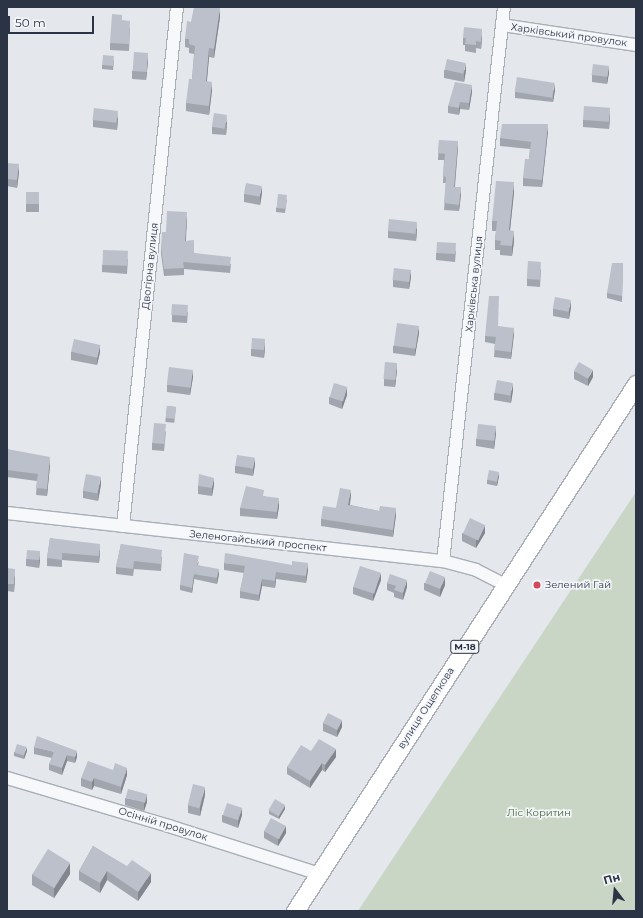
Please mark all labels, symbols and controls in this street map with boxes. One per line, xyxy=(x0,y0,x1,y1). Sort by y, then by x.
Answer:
scale bar xyxy=(10,8,96,34)
text: 50 m xyxy=(15,15,46,30)
street label: Харківський провулок xyxy=(510,21,628,49)
street label: Двогірна вулиця xyxy=(139,222,161,310)
street label: Харківська вулиця xyxy=(463,235,485,333)
street label: Зеленогайський проспект xyxy=(189,528,327,554)
place label: Зелений Гай xyxy=(545,579,611,591)
marker: Зелений Гай xyxy=(532,580,542,590)
road number: М-18 xyxy=(450,640,480,654)
street label: вулиця Ощепкова xyxy=(395,665,457,751)
street label: Осінній провулок xyxy=(117,805,209,843)
park label: Ліс Коритин xyxy=(507,807,571,819)
text: Пн xyxy=(602,869,622,887)
north arrow xyxy=(595,870,635,910)

